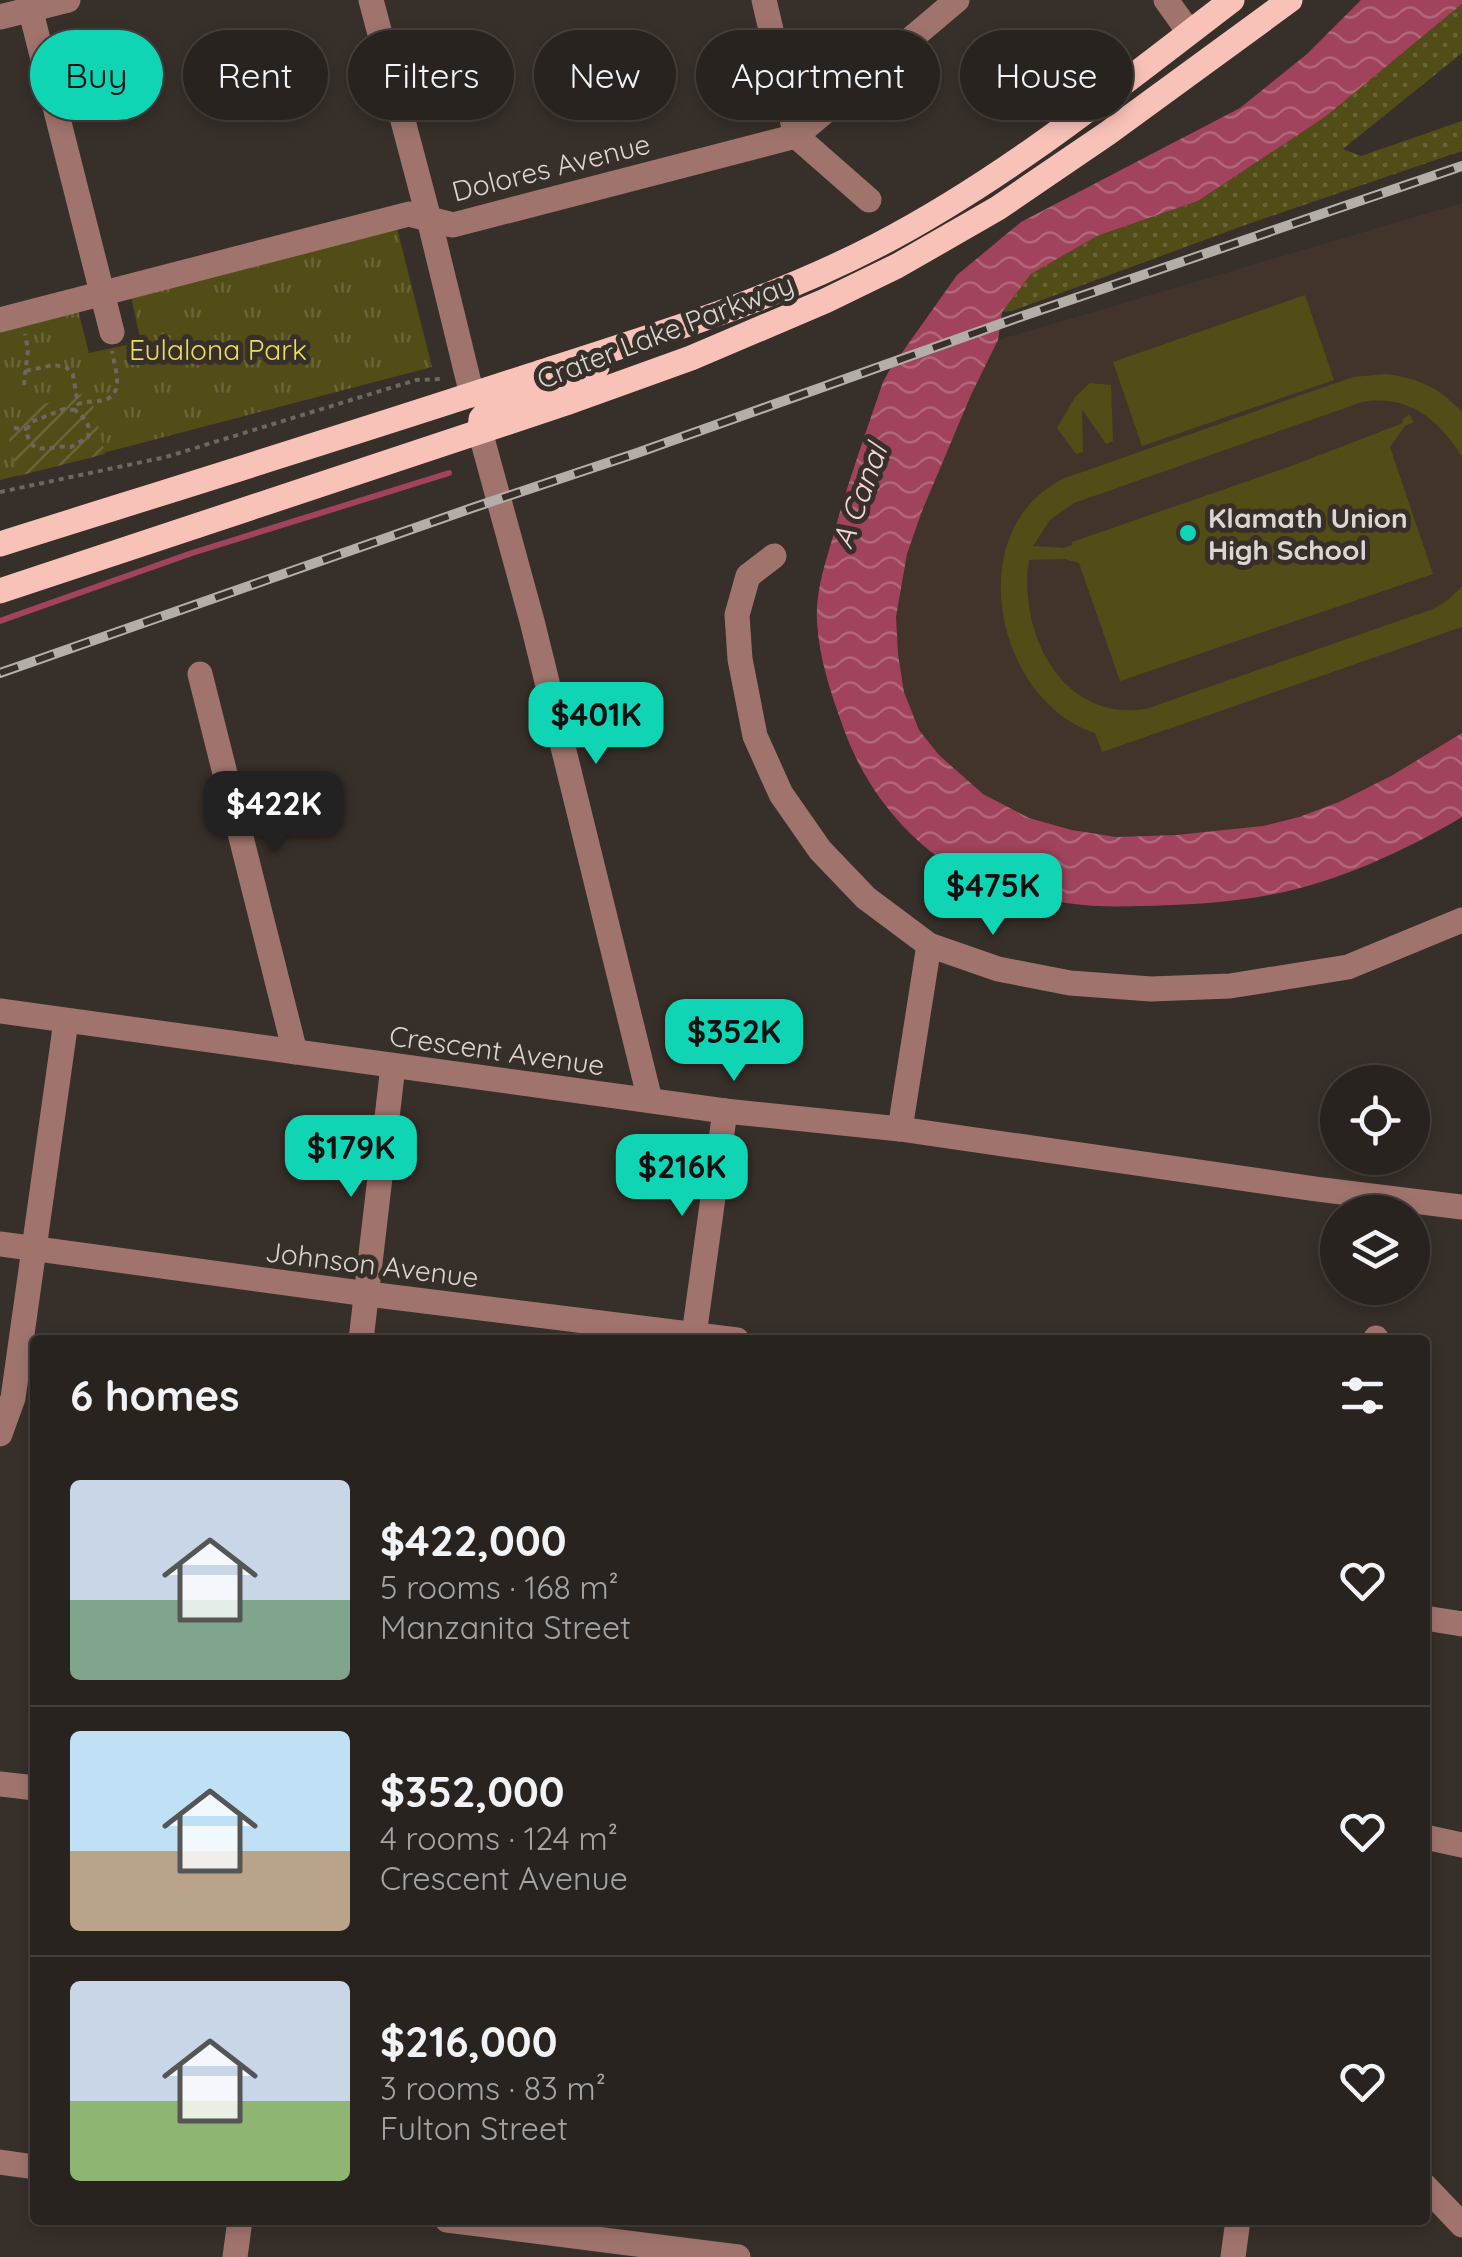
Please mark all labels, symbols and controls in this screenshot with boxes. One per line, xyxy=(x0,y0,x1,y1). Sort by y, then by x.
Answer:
chip: Buy xyxy=(30,30,163,120)
chip: Rent xyxy=(183,30,328,120)
chip: Filters xyxy=(348,30,514,120)
chip: New xyxy=(534,30,676,120)
chip: Apartment xyxy=(696,30,940,120)
chip: House xyxy=(960,30,1133,120)
street label: Dolores Avenue xyxy=(448,125,654,209)
street label: Crater Lake Parkway xyxy=(532,266,798,396)
park label: Eulalona Park xyxy=(129,332,307,367)
water label: A Canal xyxy=(823,436,896,553)
place label: Klamath Union High School xyxy=(1208,500,1408,567)
marker: Klamath Union High School xyxy=(1177,522,1199,544)
pin: $401K xyxy=(526,682,666,767)
text: $401K xyxy=(551,694,641,734)
pin: $422K xyxy=(204,771,344,856)
text: $422K xyxy=(226,783,322,823)
pin: $475K xyxy=(923,853,1063,938)
text: $475K xyxy=(946,865,1040,905)
pin: $352K xyxy=(664,999,804,1084)
text: $352K xyxy=(687,1011,781,1051)
street label: Crescent Avenue xyxy=(387,1018,607,1082)
map controls xyxy=(1320,1065,1430,1305)
button: locate xyxy=(1320,1065,1430,1175)
pin: $179K xyxy=(281,1115,421,1200)
text: $179K xyxy=(307,1127,395,1167)
pin: $216K xyxy=(612,1134,752,1219)
text: $216K xyxy=(638,1146,726,1186)
button: layers xyxy=(1320,1195,1430,1305)
street label: Johnson Avenue xyxy=(263,1234,481,1294)
icon: filters xyxy=(1335,1368,1390,1423)
text: 6 homes xyxy=(70,1369,240,1422)
text: $422,000 xyxy=(380,1514,566,1567)
icon: home xyxy=(150,1520,270,1640)
icon: heart xyxy=(1335,1553,1390,1608)
text: 5 rooms · 168 m² xyxy=(380,1567,619,1607)
text: Manzanita Street xyxy=(380,1607,631,1647)
text: $352,000 xyxy=(380,1765,565,1818)
icon: home xyxy=(150,1771,270,1891)
icon: heart xyxy=(1335,1804,1390,1859)
text: 4 rooms · 124 m² xyxy=(380,1818,618,1858)
text: Crescent Avenue xyxy=(380,1858,628,1898)
text: $216,000 xyxy=(380,2015,557,2068)
icon: home xyxy=(150,2021,270,2141)
icon: heart xyxy=(1335,2054,1390,2109)
text: 3 rooms · 83 m² xyxy=(380,2068,606,2108)
text: Fulton Street xyxy=(380,2108,568,2148)

